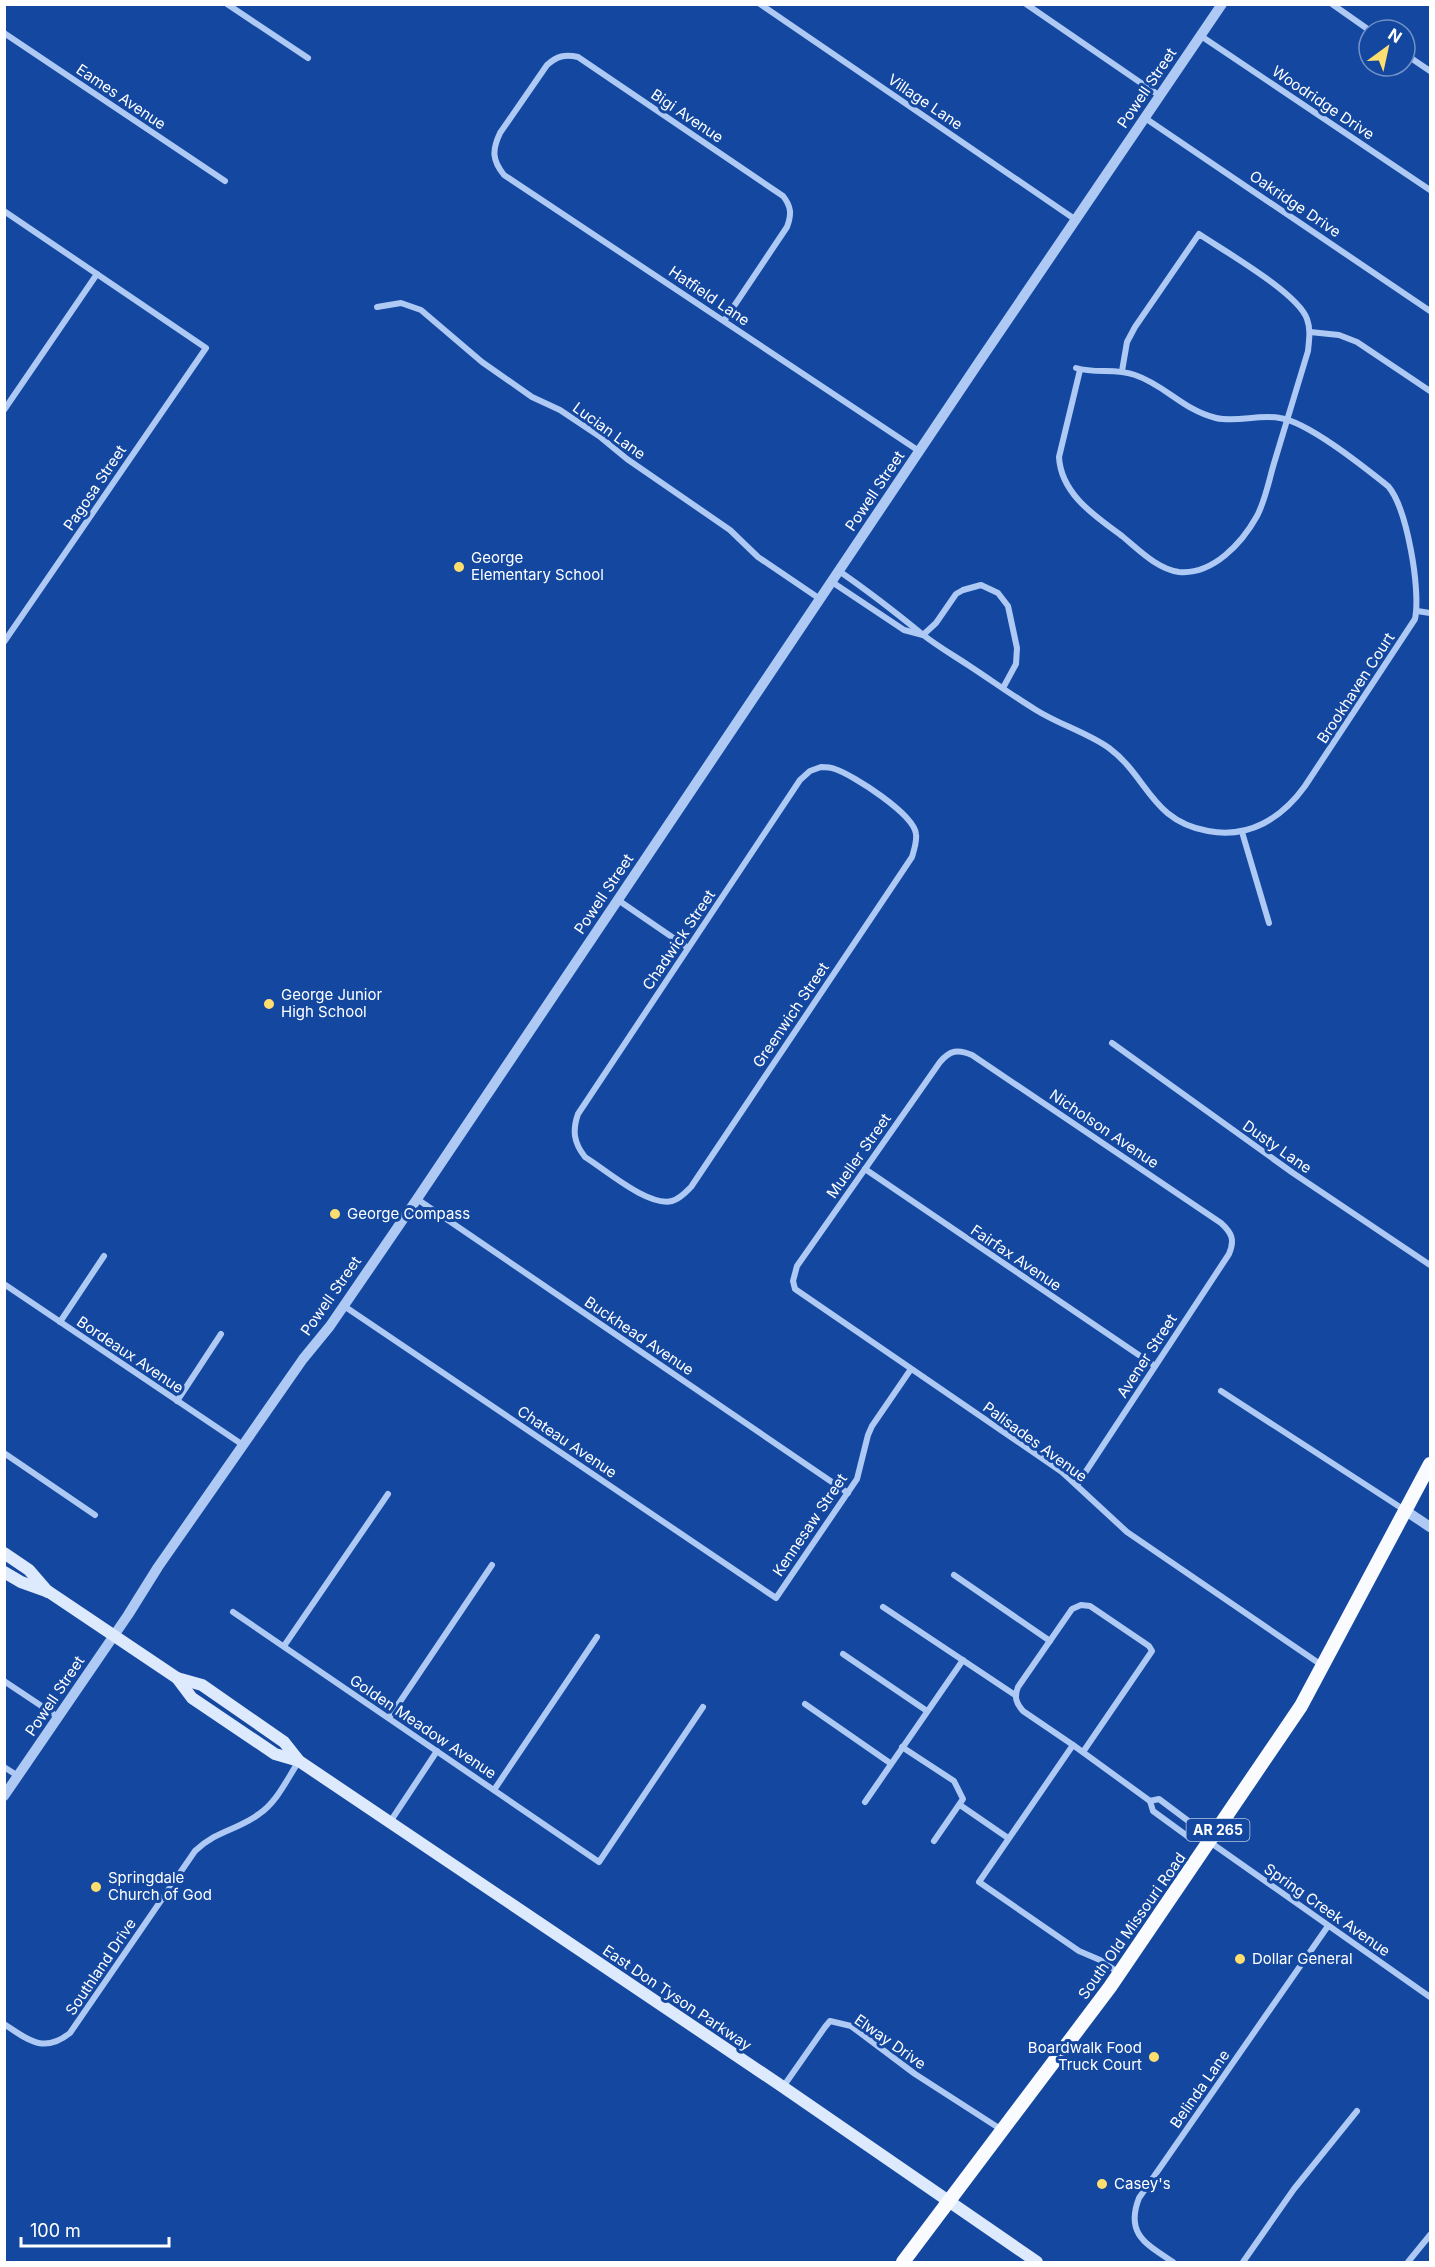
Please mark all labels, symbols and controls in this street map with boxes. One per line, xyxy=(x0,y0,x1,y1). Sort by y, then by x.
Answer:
north arrow xyxy=(1357,18,1417,78)
text: N xyxy=(1385,24,1406,47)
street label: Powell Street xyxy=(1113,44,1180,131)
street label: Eames Avenue xyxy=(73,60,170,134)
street label: Woodridge Drive xyxy=(1269,61,1378,144)
street label: Village Lane xyxy=(884,70,966,134)
street label: Bigi Avenue xyxy=(647,84,727,147)
street label: Oakridge Drive xyxy=(1246,166,1345,241)
street label: Hatfield Lane xyxy=(665,262,753,330)
street label: Lucian Lane xyxy=(569,398,649,463)
street label: Pagosa Street xyxy=(59,441,130,534)
street label: Powell Street xyxy=(841,447,908,534)
place label: George Elementary School xyxy=(471,548,604,584)
marker: George Elementary School xyxy=(452,560,466,574)
street label: Brookhaven Court xyxy=(1313,629,1398,747)
street label: Powell Street xyxy=(570,850,637,937)
street label: Chadwick Street xyxy=(638,886,719,993)
street label: Greenwich Street xyxy=(748,958,833,1071)
place label: George Junior High School xyxy=(281,985,382,1021)
marker: George Junior High School xyxy=(262,997,276,1011)
street label: Nicholson Avenue xyxy=(1046,1085,1163,1172)
street label: Mueller Street xyxy=(822,1109,895,1202)
street label: Dusty Lane xyxy=(1239,1116,1315,1177)
place label: George Compass xyxy=(347,1204,470,1223)
marker: George Compass xyxy=(328,1207,342,1221)
street label: Fairfax Avenue xyxy=(967,1220,1065,1295)
street label: Powell Street xyxy=(296,1252,365,1339)
street label: Buckhead Avenue xyxy=(581,1292,698,1379)
street label: Avener Street xyxy=(1112,1310,1181,1401)
street label: Bordeaux Avenue xyxy=(73,1312,187,1397)
street label: Palisades Avenue xyxy=(979,1397,1091,1486)
street label: Chateau Avenue xyxy=(514,1401,621,1482)
street label: Kennesaw Street xyxy=(768,1470,851,1580)
street label: Powell Street xyxy=(21,1652,88,1739)
street label: Golden Meadow Avenue xyxy=(346,1670,500,1783)
road number: AR 265 xyxy=(1186,1819,1250,1841)
street label: South Old Missouri Road xyxy=(1074,1849,1190,2003)
street label: Spring Creek Avenue xyxy=(1261,1859,1394,1960)
place label: Springdale Church of God xyxy=(108,1868,212,1904)
marker: Springdale Church of God xyxy=(89,1880,103,1894)
street label: Southland Drive xyxy=(61,1915,140,2019)
street label: East Don Tyson Parkway xyxy=(599,1941,756,2055)
place label: Dollar General xyxy=(1252,1949,1353,1968)
marker: Dollar General xyxy=(1233,1952,1247,1966)
street label: Elway Drive xyxy=(851,2010,930,2073)
place label: Boardwalk Food Truck Court xyxy=(1028,2038,1142,2074)
street label: Belinda Lane xyxy=(1166,2046,1233,2131)
marker: Boardwalk Food Truck Court xyxy=(1147,2050,1161,2064)
place label: Casey's xyxy=(1114,2174,1171,2193)
marker: Casey's xyxy=(1095,2177,1109,2191)
scale bar xyxy=(21,2210,170,2248)
text: 100 m xyxy=(30,2220,81,2241)

